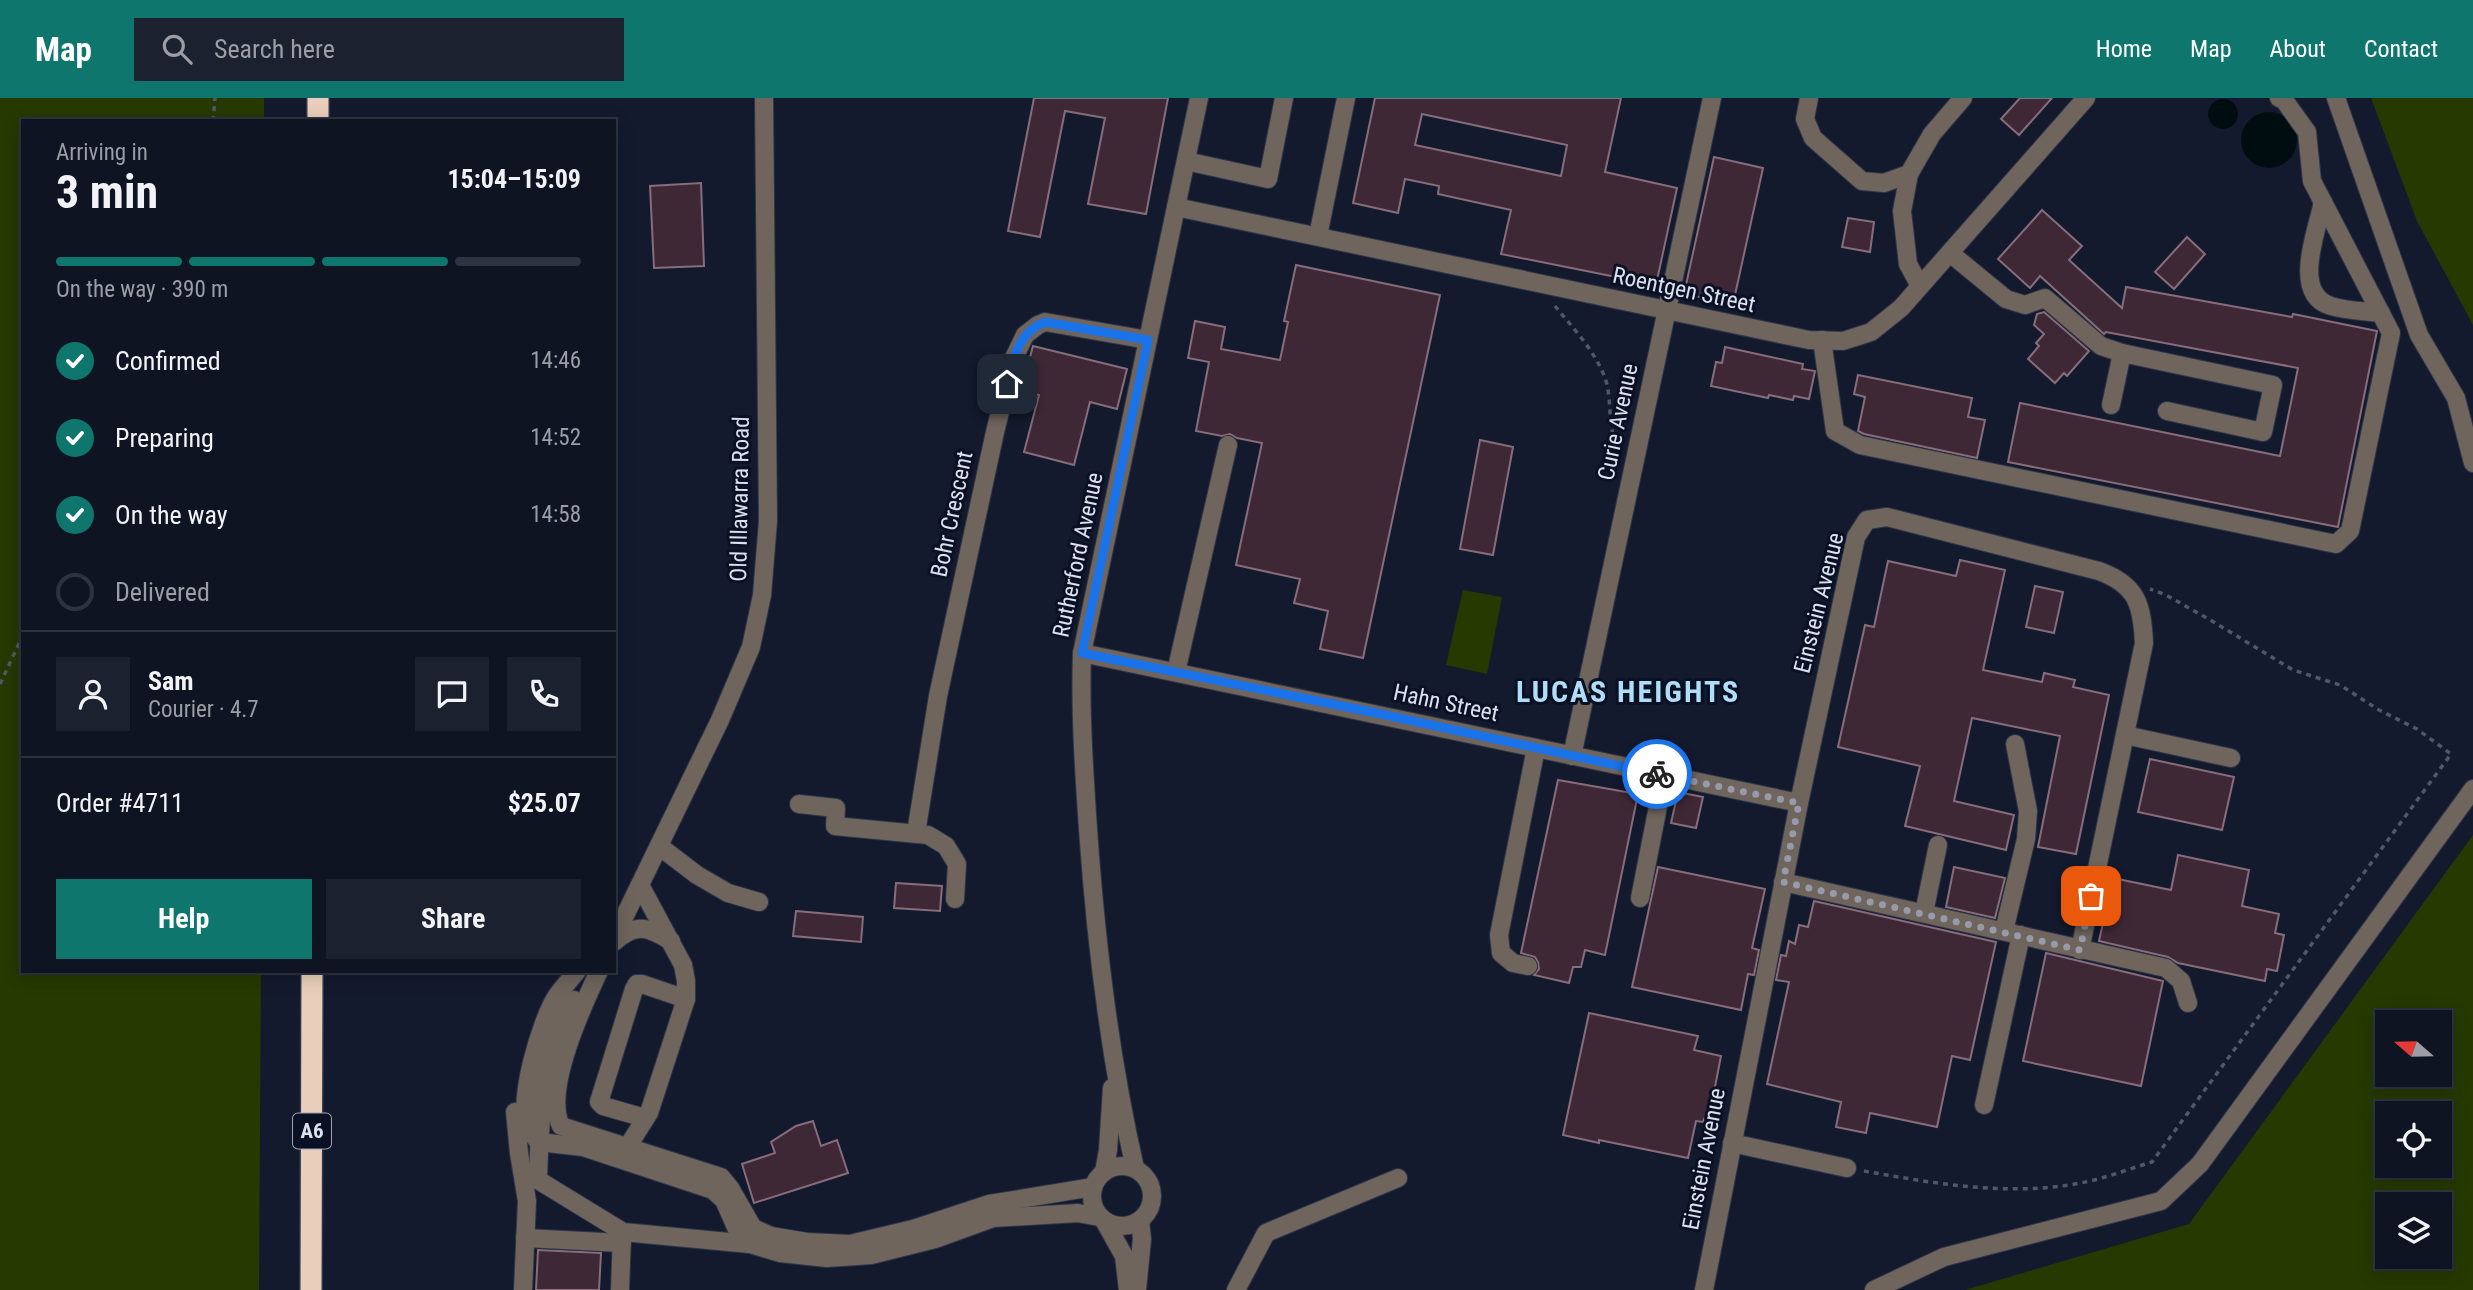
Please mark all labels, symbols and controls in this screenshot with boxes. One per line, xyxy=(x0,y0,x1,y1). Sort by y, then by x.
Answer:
search box xyxy=(134,18,624,81)
text: Map xyxy=(35,30,92,69)
icon: search xyxy=(158,30,196,68)
text: Search here xyxy=(214,34,335,64)
text: Home xyxy=(2096,35,2152,63)
text: Map xyxy=(2190,35,2232,63)
text: About xyxy=(2270,35,2326,63)
text: Contact xyxy=(2364,35,2438,63)
text: Arriving in xyxy=(56,139,148,166)
text: 15:04–15:09 xyxy=(447,164,581,194)
text: 3 min xyxy=(56,165,158,219)
street label: Roentgen Street xyxy=(1610,262,1758,318)
text: On the way · 390 m xyxy=(56,276,228,303)
icon: check xyxy=(56,342,94,380)
text: Confirmed xyxy=(115,346,221,376)
text: 14:46 xyxy=(530,347,581,374)
pin xyxy=(977,354,1037,414)
street label: Curie Avenue xyxy=(1592,361,1644,483)
icon: home xyxy=(988,365,1026,403)
street label: Old Illawarra Road xyxy=(725,416,755,582)
icon: check xyxy=(56,419,94,457)
text: Preparing xyxy=(115,423,214,453)
text: 14:52 xyxy=(530,424,581,451)
street label: Bohr Crescent xyxy=(925,449,979,579)
street label: Rutherford Avenue xyxy=(1047,470,1109,640)
icon: check xyxy=(56,496,94,534)
text: On the way xyxy=(115,500,228,530)
text: 14:58 xyxy=(530,501,581,528)
street label: Einstein Avenue xyxy=(1789,530,1849,676)
text: Delivered xyxy=(115,577,210,607)
button: person xyxy=(56,657,130,731)
button: chat xyxy=(415,657,489,731)
button: phone xyxy=(507,657,581,731)
text: Sam xyxy=(148,666,194,696)
district label: LUCAS HEIGHTS xyxy=(1516,674,1740,709)
street label: Hahn Street xyxy=(1391,679,1501,727)
text: Courier · 4.7 xyxy=(148,696,259,723)
courier xyxy=(1622,739,1692,809)
icon: bike xyxy=(1638,755,1676,793)
text: Order #4711 xyxy=(56,788,184,818)
text: $25.07 xyxy=(508,788,581,818)
pin xyxy=(2061,866,2121,926)
icon: bag xyxy=(2072,877,2110,915)
button: Help xyxy=(56,879,312,959)
button: Share xyxy=(326,879,581,959)
north arrow xyxy=(2375,1010,2452,1087)
map controls xyxy=(2375,1010,2452,1269)
street label: Einstein Avenue xyxy=(1677,1086,1731,1232)
button: locate xyxy=(2375,1101,2452,1178)
road number: A6 xyxy=(293,1114,331,1148)
button: layers xyxy=(2375,1192,2452,1269)

